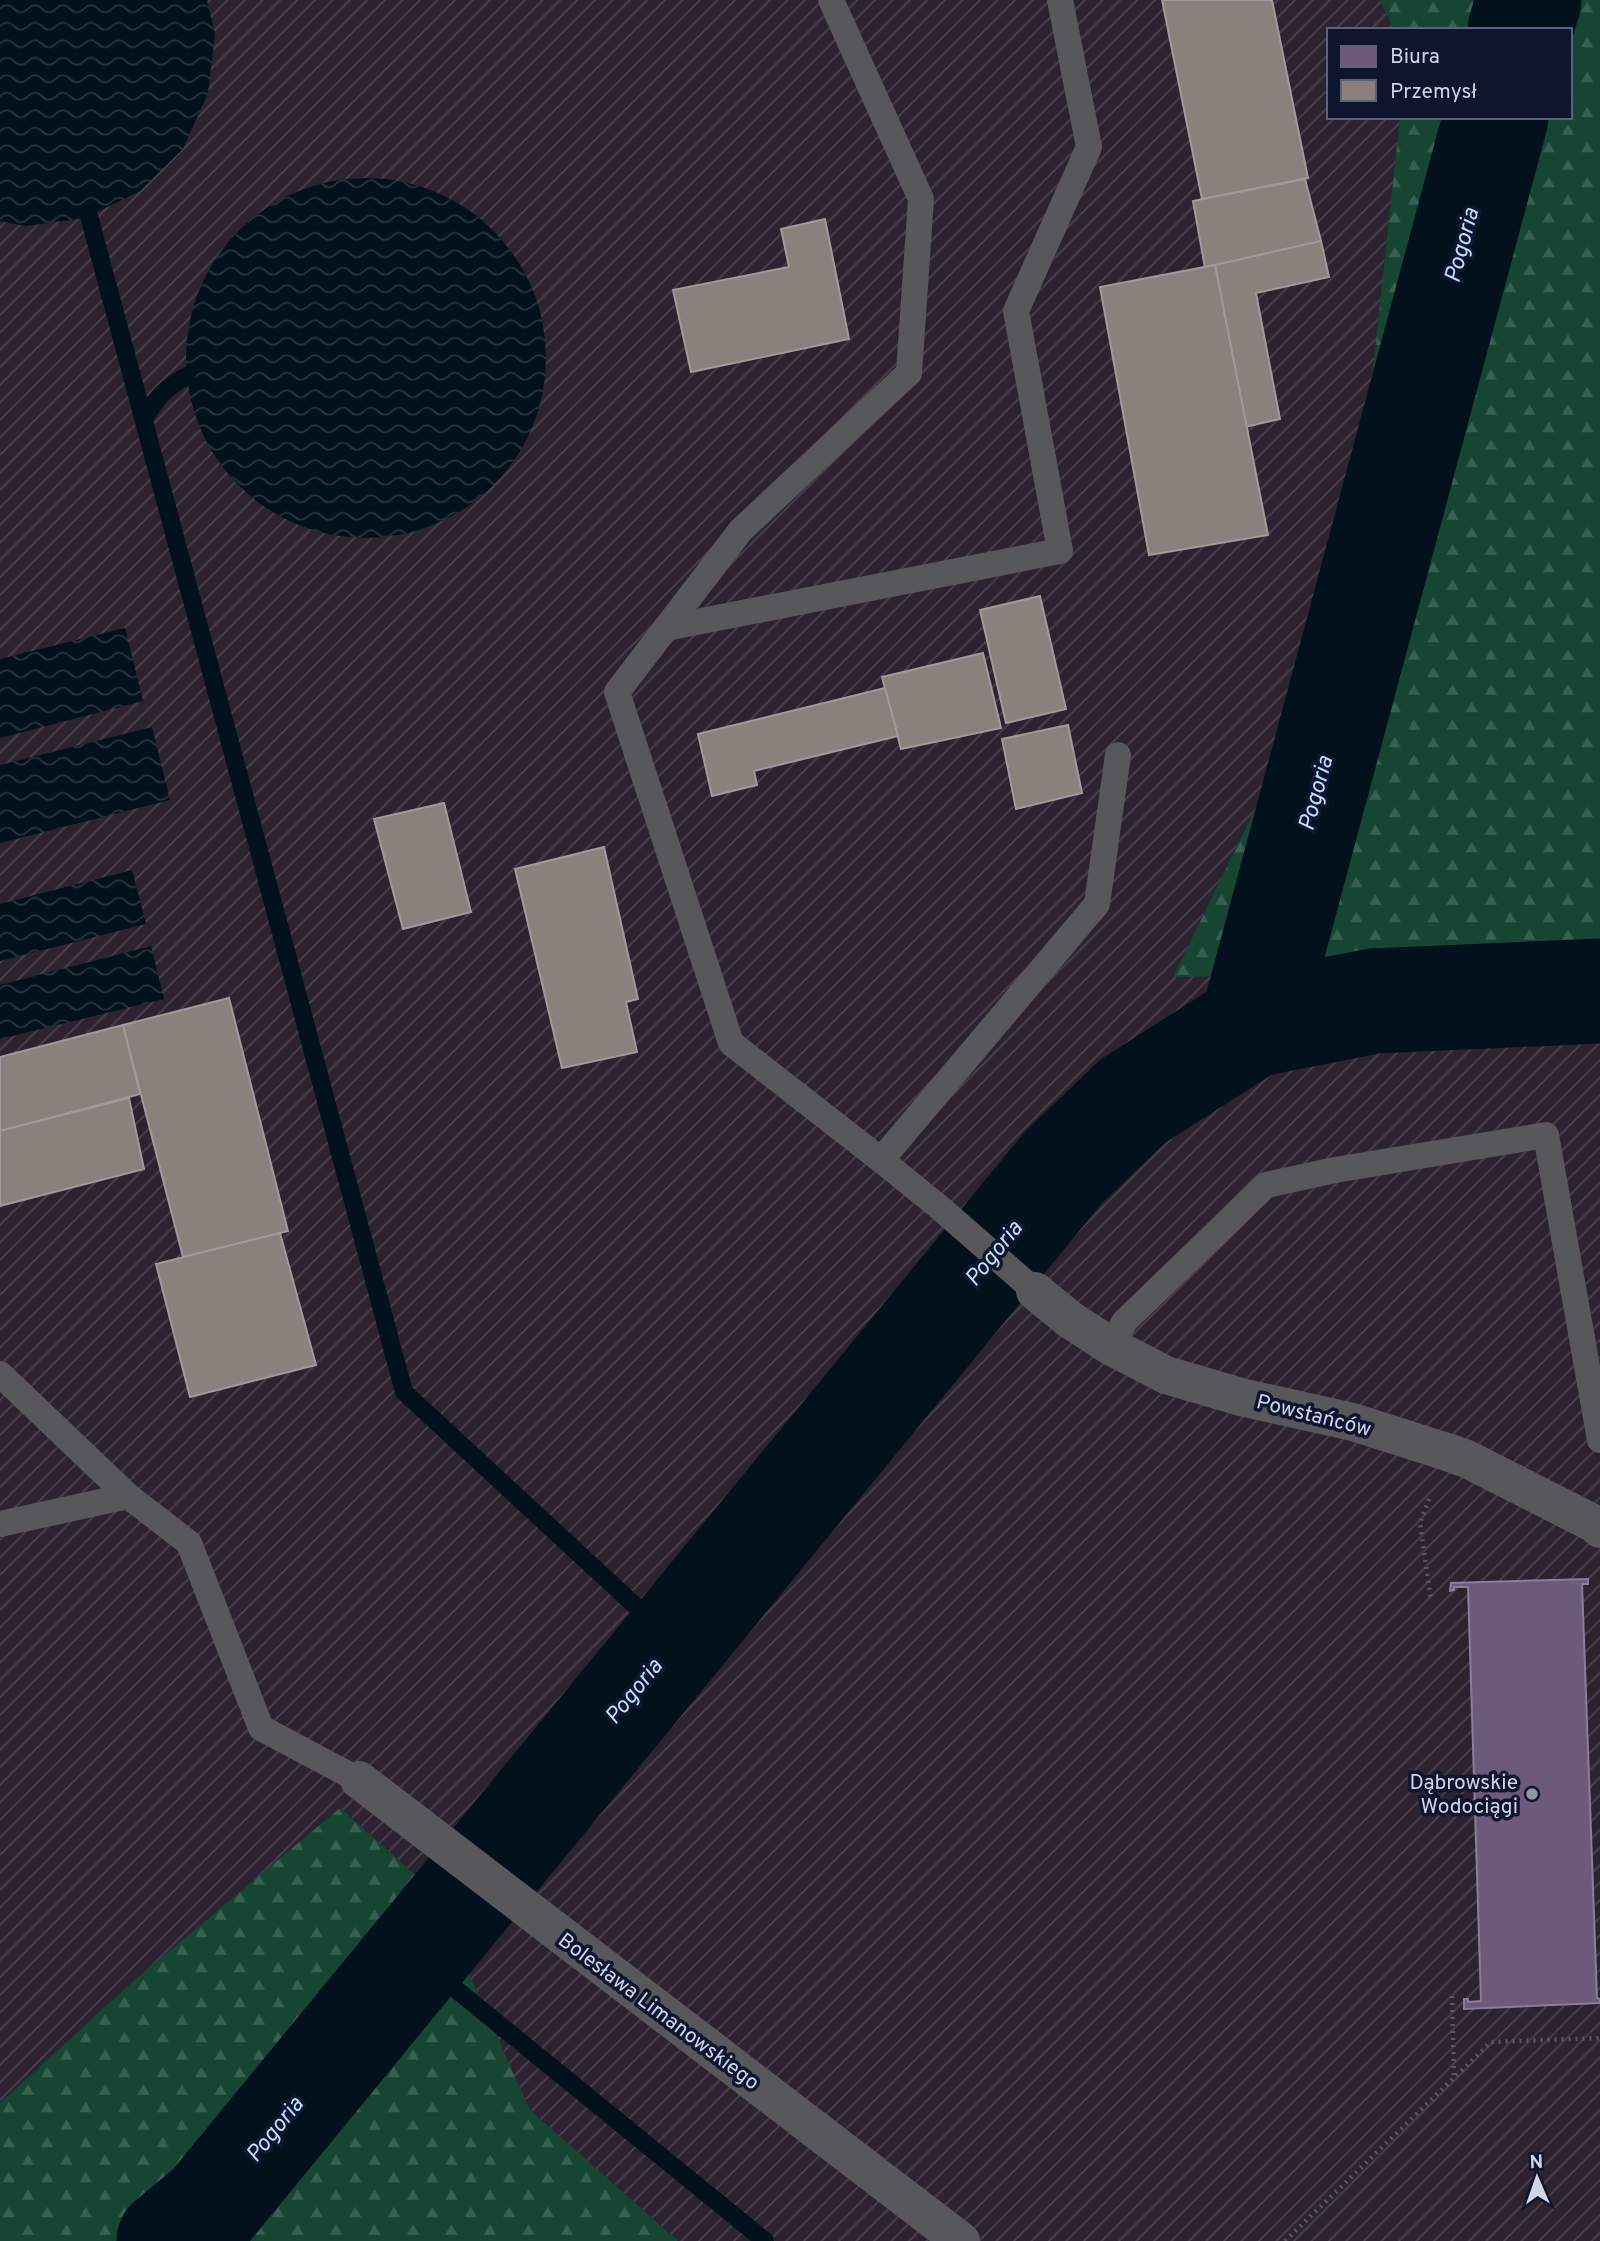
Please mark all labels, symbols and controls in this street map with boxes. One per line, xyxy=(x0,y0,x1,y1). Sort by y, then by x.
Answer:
legend xyxy=(1327,28,1572,119)
text: Biura xyxy=(1390,44,1440,71)
text: Przemysł xyxy=(1390,79,1477,106)
water label: Pogoria xyxy=(1440,205,1487,286)
water label: Pogoria xyxy=(1294,753,1341,834)
water label: Pogoria xyxy=(960,1216,1030,1293)
street label: Powstańców xyxy=(1253,1389,1374,1444)
water label: Pogoria xyxy=(600,1654,670,1731)
place label: Dąbrowskie Wodociągi xyxy=(1410,1770,1518,1821)
marker: Dąbrowskie Wodociągi xyxy=(1524,1786,1540,1802)
street label: Bolesława Limanowskiego xyxy=(552,1928,764,2097)
water label: Pogoria xyxy=(241,2092,311,2169)
north arrow xyxy=(1502,2143,1572,2213)
text: N xyxy=(1529,2151,1544,2175)

